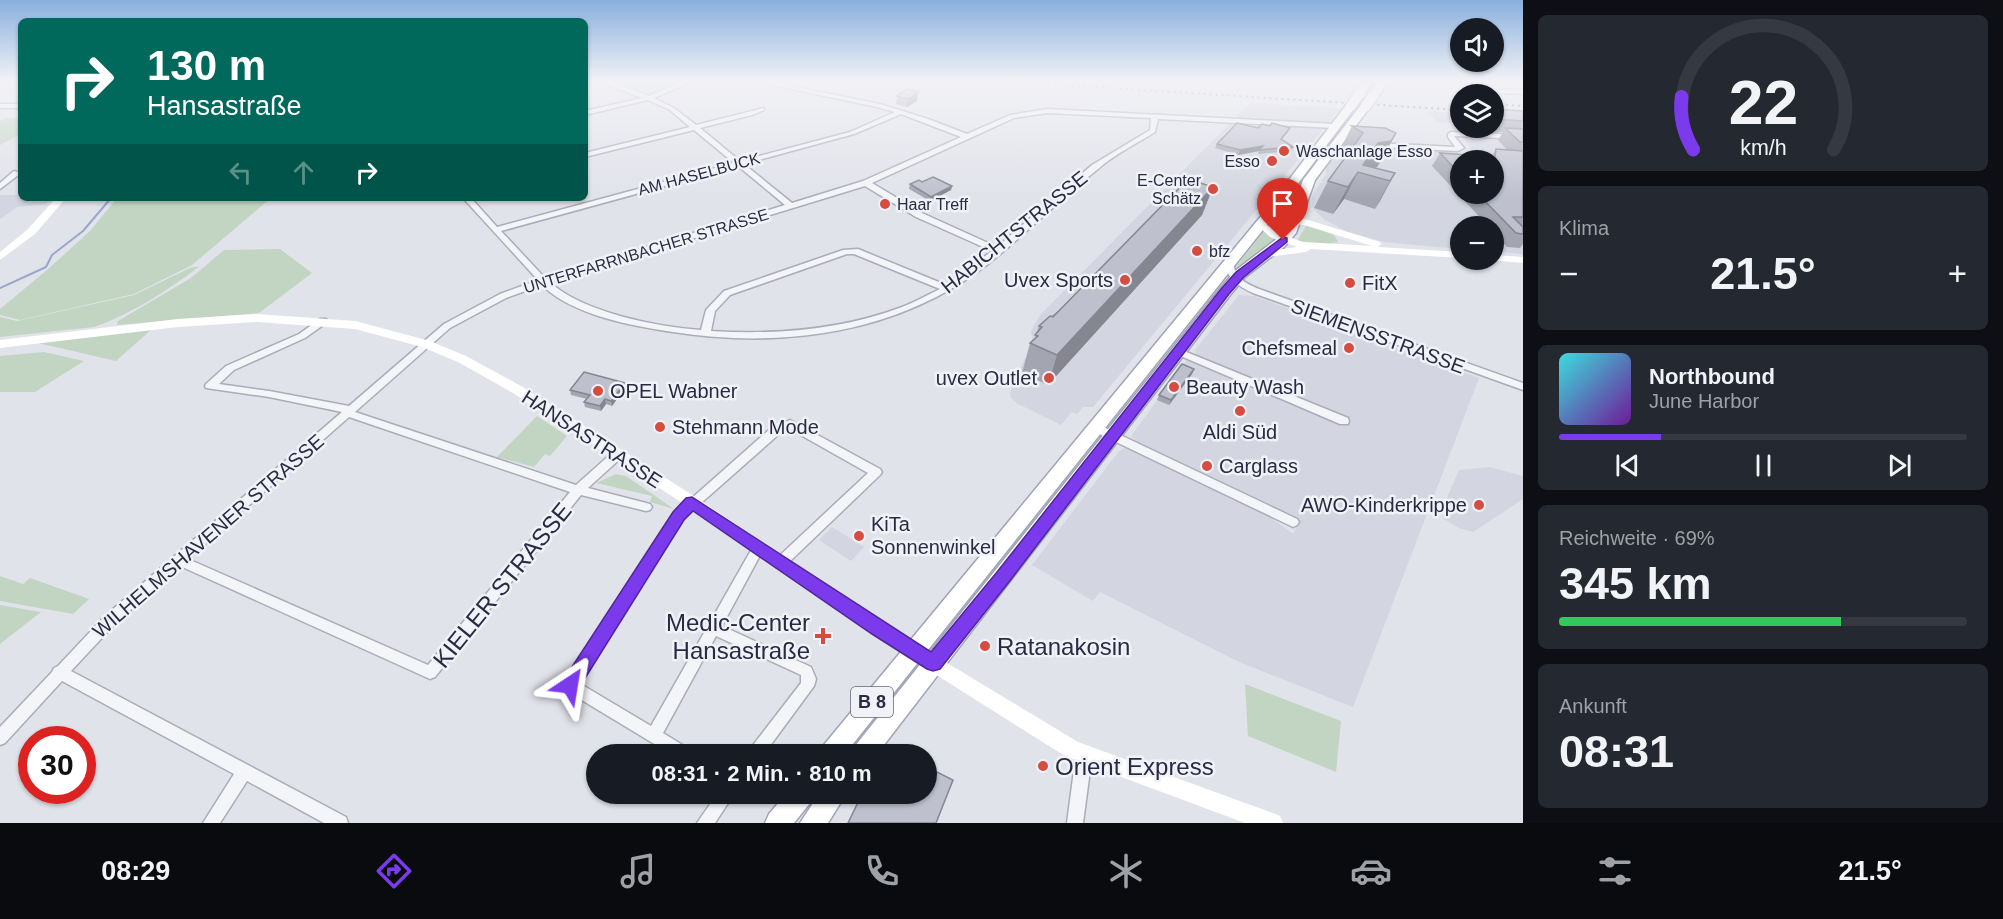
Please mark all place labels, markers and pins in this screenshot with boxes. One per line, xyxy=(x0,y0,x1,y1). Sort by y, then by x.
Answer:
place label: Waschanlage Esso xyxy=(1296,143,1432,160)
marker: Waschanlage Esso xyxy=(1277,144,1291,158)
place label: Esso xyxy=(1224,153,1260,170)
marker: Esso xyxy=(1265,154,1279,168)
place label: E-Center Schätz xyxy=(1137,172,1202,207)
pin xyxy=(1257,178,1308,240)
marker: E-Center Schätz xyxy=(1206,182,1220,196)
place label: Haar Treff xyxy=(897,196,968,213)
marker: Haar Treff xyxy=(878,197,892,211)
place label: bfz xyxy=(1209,243,1230,260)
marker: bfz xyxy=(1190,244,1204,258)
place label: Uvex Sports xyxy=(1004,269,1113,291)
place label: FitX xyxy=(1362,272,1398,294)
marker: Uvex Sports xyxy=(1118,273,1132,287)
marker: FitX xyxy=(1343,276,1357,290)
place label: Chefsmeal xyxy=(1241,337,1337,359)
marker: Chefsmeal xyxy=(1342,341,1356,355)
place label: uvex Outlet xyxy=(936,367,1037,389)
marker: uvex Outlet xyxy=(1042,371,1056,385)
place label: Beauty Wash xyxy=(1186,376,1304,398)
place label: OPEL Wabner xyxy=(610,380,738,402)
marker: Beauty Wash xyxy=(1167,380,1181,394)
marker: OPEL Wabner xyxy=(591,384,605,398)
marker: Aldi Süd xyxy=(1233,404,1247,418)
place label: Stehmann Mode xyxy=(672,416,819,438)
marker: Stehmann Mode xyxy=(653,420,667,434)
place label: Aldi Süd xyxy=(1203,421,1277,443)
place label: Carglass xyxy=(1219,455,1298,477)
marker: Carglass xyxy=(1200,459,1214,473)
place label: AWO-Kinderkrippe xyxy=(1301,494,1467,516)
marker: AWO-Kinderkrippe xyxy=(1472,498,1486,512)
place label: KiTa Sonnenwinkel xyxy=(871,513,996,558)
marker: KiTa Sonnenwinkel xyxy=(852,529,866,543)
place label: Medic-Center Hansastraße xyxy=(666,609,810,664)
marker: Medic-Center Hansastraße xyxy=(814,627,832,645)
place label: Ratanakosin xyxy=(997,633,1130,660)
marker: Ratanakosin xyxy=(978,639,992,653)
place label: Orient Express xyxy=(1055,753,1214,780)
marker: Orient Express xyxy=(1036,759,1050,773)

